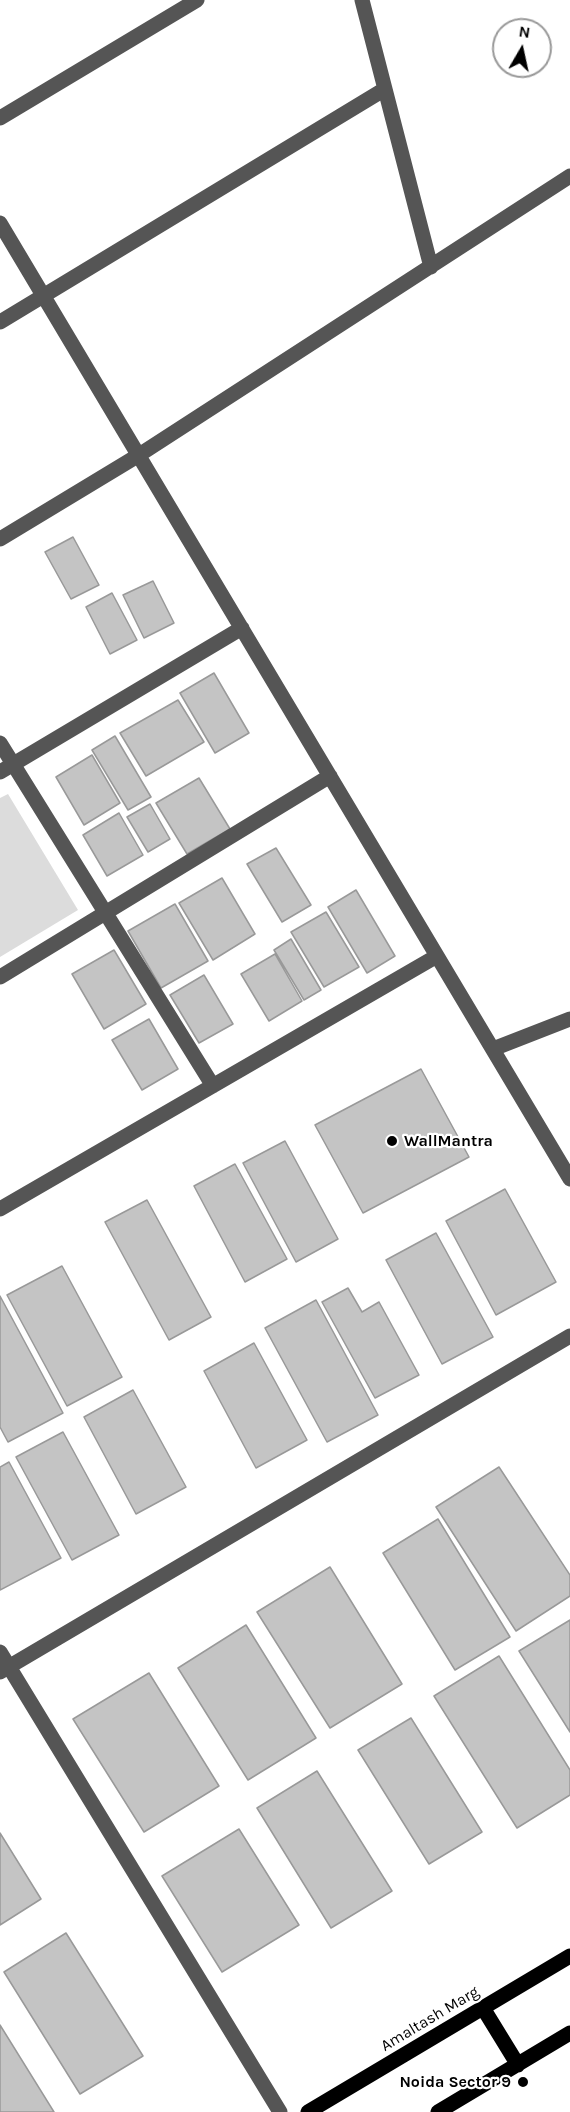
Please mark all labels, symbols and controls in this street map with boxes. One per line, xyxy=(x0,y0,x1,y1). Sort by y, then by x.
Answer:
north arrow xyxy=(492,18,552,78)
text: N xyxy=(517,21,532,42)
place label: WallMantra xyxy=(404,1131,493,1151)
marker: WallMantra xyxy=(385,1134,399,1148)
street label: Amaltash Marg xyxy=(377,1982,483,2056)
place label: Noida Sector 9 xyxy=(399,2072,511,2092)
marker: Noida Sector 9 xyxy=(516,2075,530,2089)

